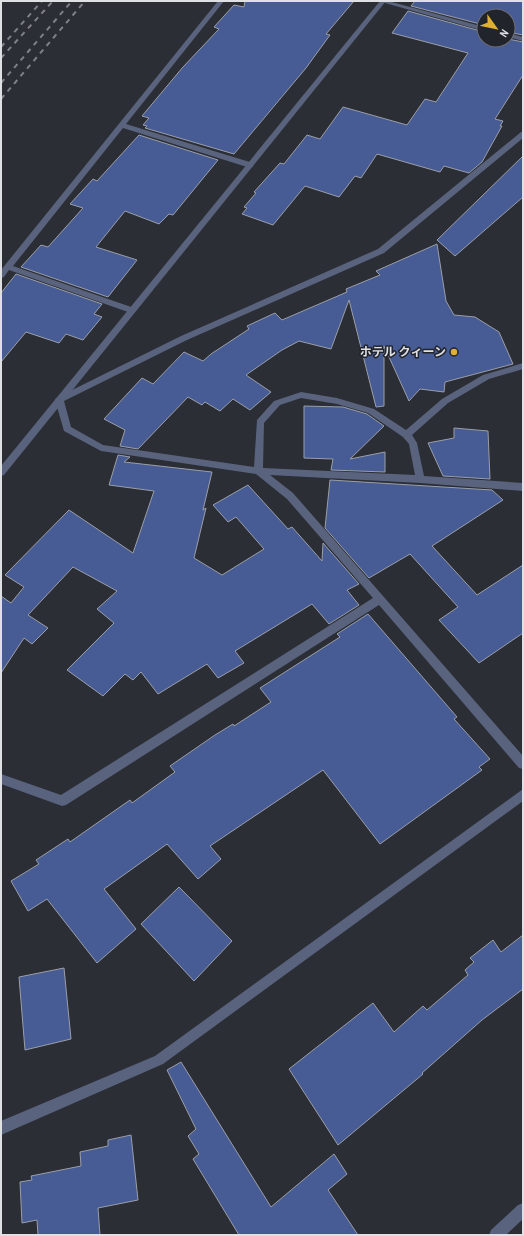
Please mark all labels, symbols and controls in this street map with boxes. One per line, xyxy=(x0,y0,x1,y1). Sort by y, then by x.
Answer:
north arrow xyxy=(476,8,516,48)
text: N xyxy=(497,27,512,40)
place label: ホテル クィーン xyxy=(360,344,446,360)
marker: ホテル クィーン xyxy=(449,347,459,357)

